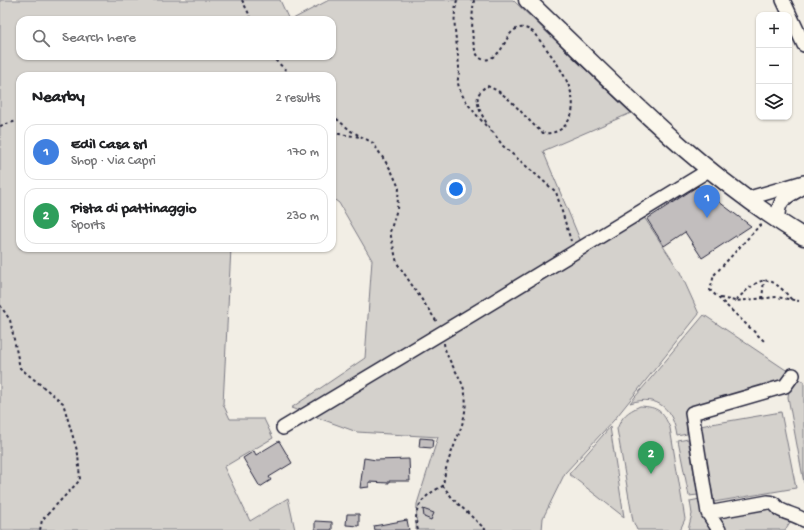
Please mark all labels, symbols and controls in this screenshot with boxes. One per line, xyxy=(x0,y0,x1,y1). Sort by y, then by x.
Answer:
map controls xyxy=(756,12,792,120)
button: + xyxy=(756,12,792,48)
search box xyxy=(16,16,336,60)
icon: search xyxy=(30,27,52,49)
text: Search here xyxy=(62,29,136,47)
button: − xyxy=(756,48,792,84)
button: layers xyxy=(756,84,792,120)
text: Nearby xyxy=(32,88,85,108)
text: 2 results xyxy=(275,91,320,106)
text: Edil Casa srl xyxy=(71,136,147,154)
text: 1 xyxy=(43,145,49,160)
text: 170 m xyxy=(287,145,319,160)
text: Shop · Via Capri xyxy=(71,154,156,169)
your location xyxy=(446,179,466,199)
pin: 1 xyxy=(694,185,720,218)
text: Pista di pattinaggio xyxy=(71,200,196,218)
text: 2 xyxy=(43,209,49,224)
text: 230 m xyxy=(286,209,319,224)
text: Sports xyxy=(71,218,105,233)
pin: 2 xyxy=(638,441,664,474)

